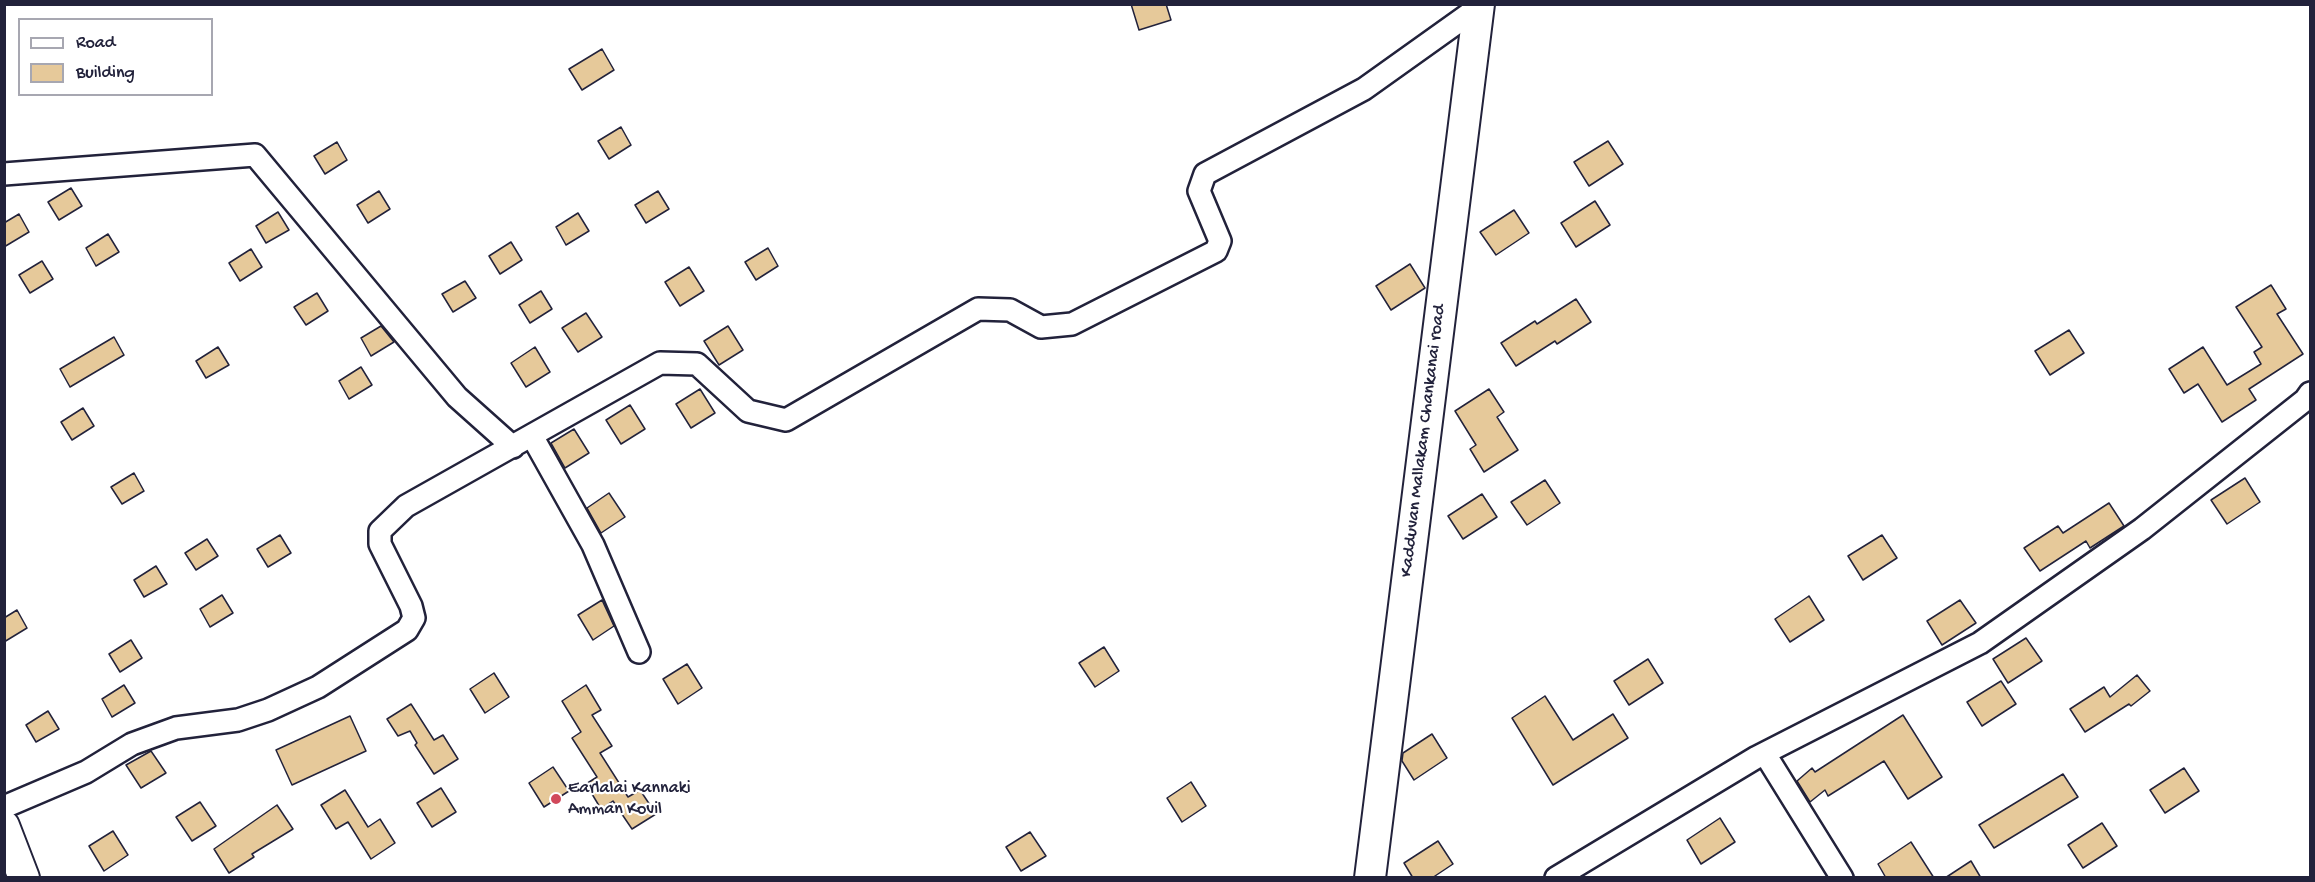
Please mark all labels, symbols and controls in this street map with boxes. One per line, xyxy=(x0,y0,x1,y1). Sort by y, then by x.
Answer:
legend xyxy=(18,18,213,96)
text: Road xyxy=(76,33,115,54)
text: Building xyxy=(76,63,135,84)
street label: Kadduvan Mallakam Chankanai road xyxy=(1397,303,1451,579)
place label: Earlalai Kannaki Amman Kovil xyxy=(568,778,691,820)
marker: Earlalai Kannaki Amman Kovil xyxy=(549,792,563,806)

